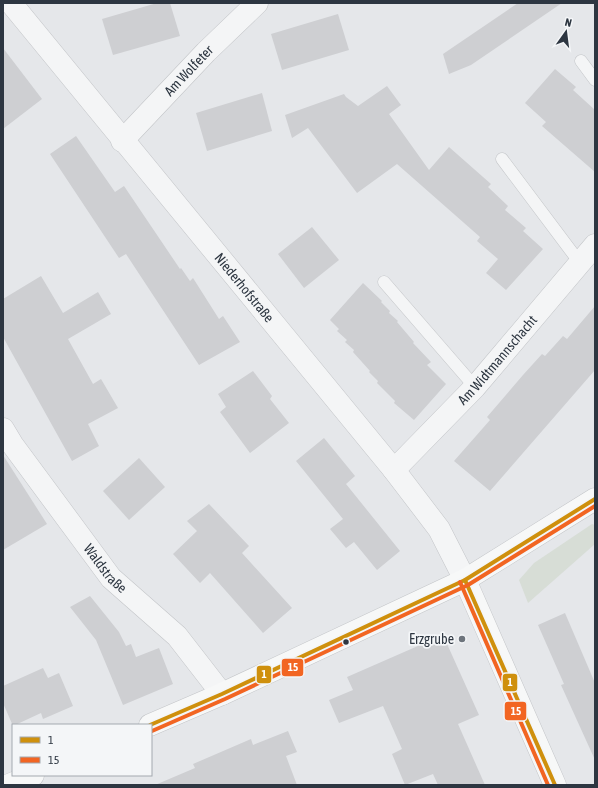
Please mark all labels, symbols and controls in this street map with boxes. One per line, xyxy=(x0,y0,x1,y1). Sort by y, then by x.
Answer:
north arrow xyxy=(546,12,586,52)
text: N xyxy=(564,16,573,29)
street label: Am Wolfeter xyxy=(161,41,217,99)
street label: Niederhofstraße xyxy=(211,250,277,325)
street label: Am Widtmannschacht xyxy=(454,312,540,408)
street label: Waldstraße xyxy=(81,541,130,596)
place label: Erzgrube xyxy=(409,631,454,647)
marker: Erzgrube xyxy=(457,634,467,644)
unlabelled marker xyxy=(341,637,351,647)
line badge: 15 xyxy=(281,658,304,677)
text: 15 xyxy=(288,661,298,673)
line badge: 1 xyxy=(256,665,272,684)
text: 1 xyxy=(261,668,267,680)
line badge: 1 xyxy=(502,673,518,692)
text: 1 xyxy=(507,676,513,688)
line badge: 15 xyxy=(504,701,527,721)
text: 15 xyxy=(511,705,521,717)
legend xyxy=(12,724,152,776)
text: 1 xyxy=(48,733,54,747)
text: 15 xyxy=(48,753,59,767)

